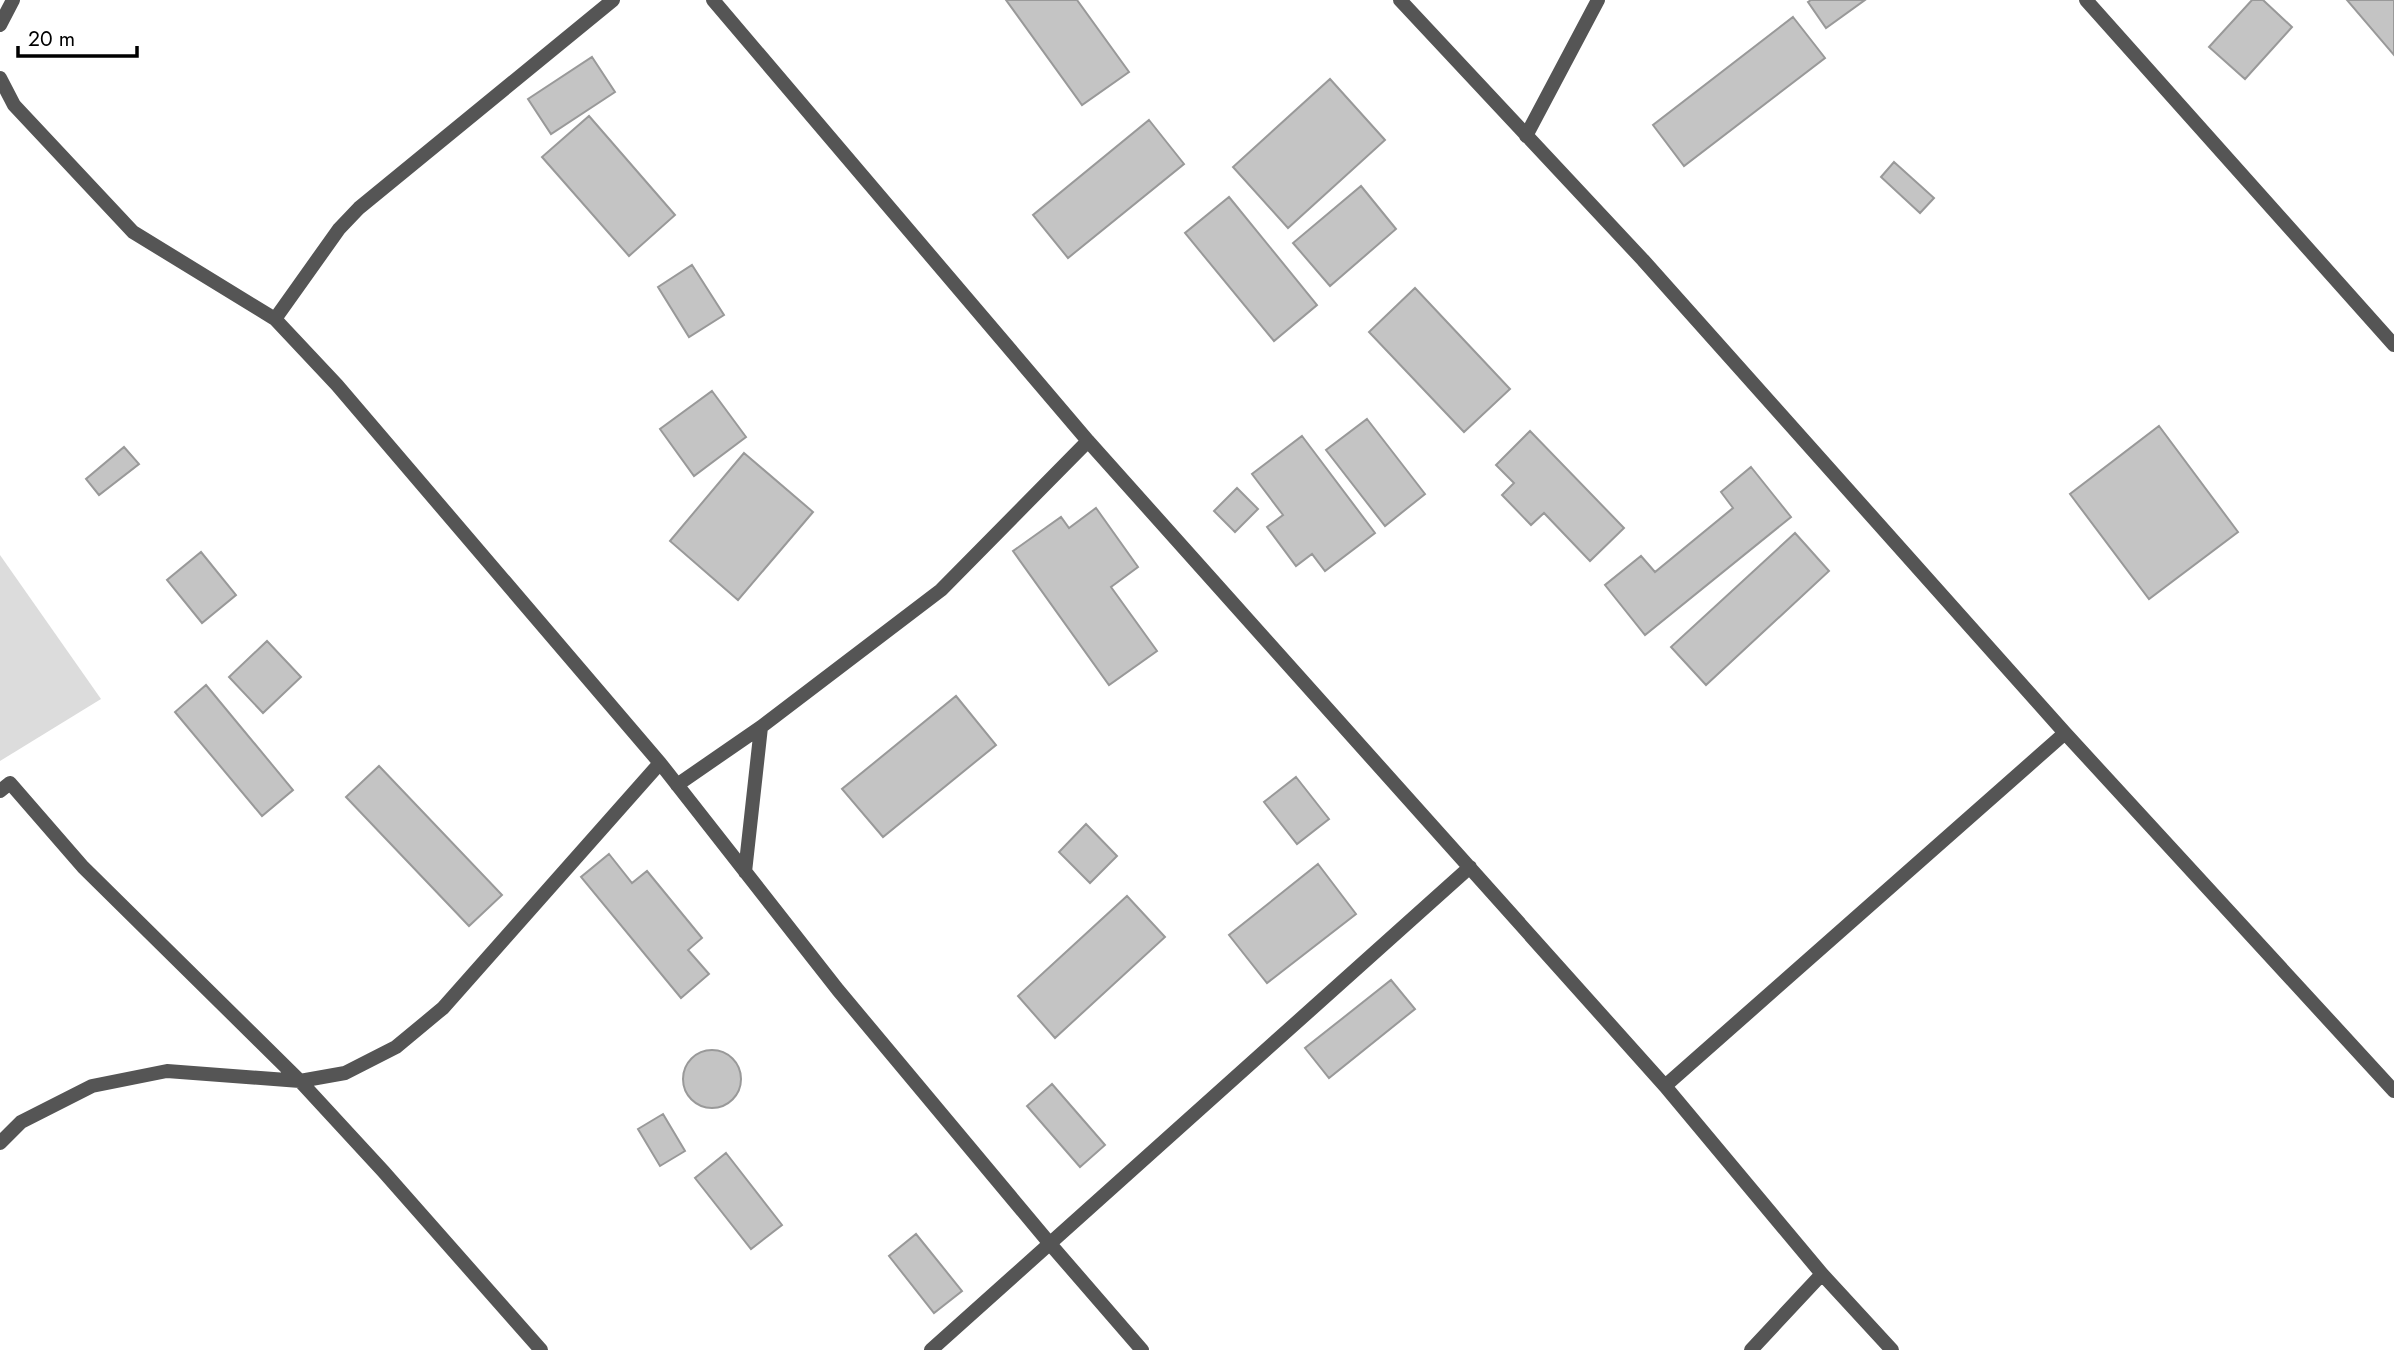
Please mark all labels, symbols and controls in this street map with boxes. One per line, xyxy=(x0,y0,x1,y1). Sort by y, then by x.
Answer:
scale bar xyxy=(18,14,136,58)
text: 20 m xyxy=(28,24,75,54)

